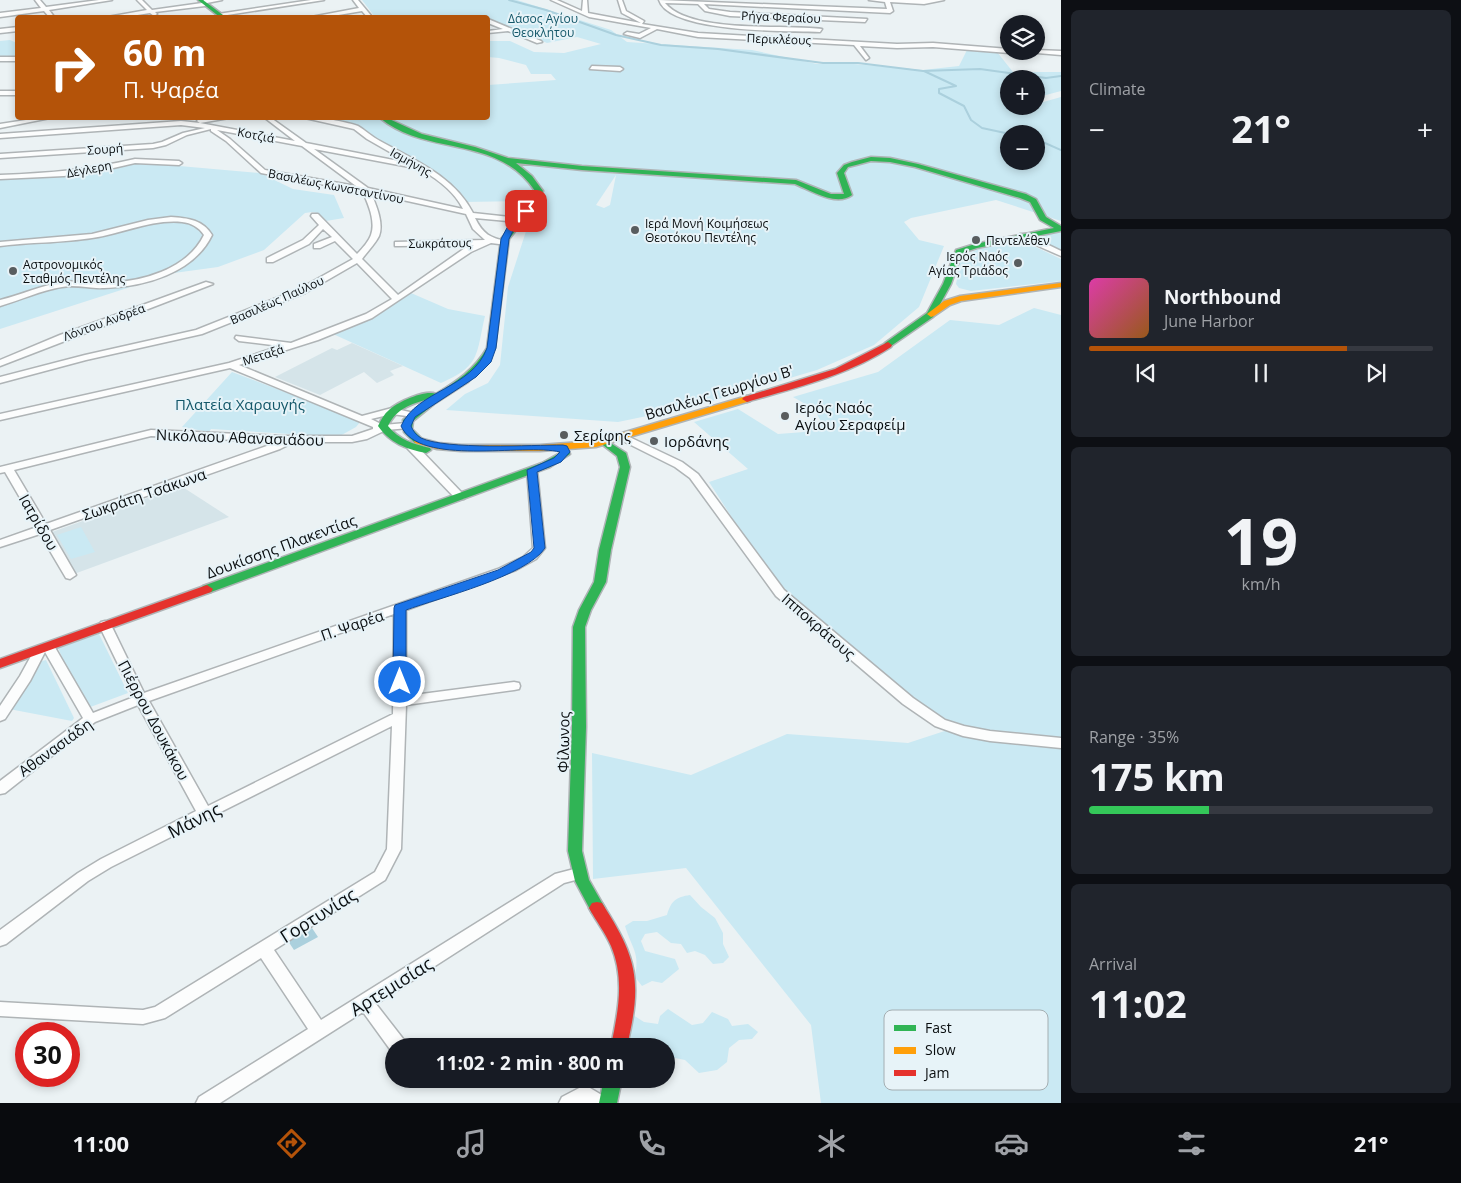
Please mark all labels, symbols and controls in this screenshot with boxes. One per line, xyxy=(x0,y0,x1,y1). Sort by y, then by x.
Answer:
street label: Ρήγα Φεραίου xyxy=(741,7,821,27)
park label: Δάσος Αγίου Θεοκλήτου xyxy=(508,10,578,41)
map controls xyxy=(1000,15,1045,170)
button: layers xyxy=(1000,15,1045,60)
text: 60 m xyxy=(123,29,206,76)
street label: Περικλέους xyxy=(746,29,812,49)
icon: right xyxy=(40,35,105,100)
button: + xyxy=(1000,70,1045,115)
text: Π. Ψαρέα xyxy=(123,74,219,104)
text: Climate xyxy=(1089,78,1146,100)
text: 21° xyxy=(1231,102,1291,154)
text: − xyxy=(1089,110,1105,148)
text: + xyxy=(1417,110,1433,148)
street label: Κοτζιά xyxy=(236,123,277,147)
button: − xyxy=(1000,125,1045,170)
street label: Σουρή xyxy=(86,139,124,159)
street label: Ισμήνης xyxy=(387,144,435,180)
street label: Δέγλερη xyxy=(65,156,113,182)
street label: Βασιλέως Κωνσταντίνου xyxy=(267,165,405,207)
pin xyxy=(505,190,547,232)
icon: arrive xyxy=(512,197,540,225)
place label: Ιερά Μονή Κοιμήσεως Θεοτόκου Πεντέλης xyxy=(645,215,768,246)
marker: Ιερά Μονή Κοιμήσεως Θεοτόκου Πεντέλης xyxy=(629,224,641,236)
place label: Πεντελέθεν xyxy=(986,232,1050,249)
street label: Σωκράτους xyxy=(408,234,472,252)
marker: Πεντελέθεν xyxy=(970,234,982,246)
place label: Ιερός Ναός Αγίας Τριάδος xyxy=(929,248,1008,279)
place label: Αστρονομικός Σταθμός Πεντέλης xyxy=(23,256,126,287)
marker: Ιερός Ναός Αγίας Τριάδος xyxy=(1012,257,1024,269)
marker: Αστρονομικός Σταθμός Πεντέλης xyxy=(7,265,19,277)
street label: Βασιλέως Παύλου xyxy=(227,272,327,328)
text: Northbound xyxy=(1164,284,1281,310)
street label: Λόντου Ανδρέα xyxy=(61,299,148,345)
text: June Harbor xyxy=(1164,310,1254,332)
street label: Μεταξά xyxy=(240,340,286,370)
icon: previous xyxy=(1132,359,1160,387)
icon: pause xyxy=(1247,359,1275,387)
icon: next xyxy=(1362,359,1390,387)
street label: Βασιλέως Γεωργίου Β' xyxy=(642,360,796,424)
park label: Πλατεία Χαραυγής xyxy=(175,394,305,414)
place label: Ιερός Ναός Αγίου Σεραφείμ xyxy=(795,397,905,434)
marker: Ιερός Ναός Αγίου Σεραφείμ xyxy=(779,410,791,422)
street label: Νικόλαου Αθανασιάδου xyxy=(156,424,324,450)
place label: Σερίφης xyxy=(574,425,631,445)
marker: Σερίφης xyxy=(558,429,570,441)
place label: Ιορδάνης xyxy=(664,431,729,451)
marker: Ιορδάνης xyxy=(648,435,660,447)
street label: Σωκράτη Τσάκωνα xyxy=(79,463,209,525)
street label: Ιατρίδου xyxy=(15,490,63,554)
text: 19 xyxy=(1224,496,1298,584)
street label: Δουκίσσης Πλακεντίας xyxy=(203,510,359,582)
text: km/h xyxy=(1242,573,1280,595)
street label: Ιπποκράτους xyxy=(778,588,860,664)
street label: Π. Ψαρέα xyxy=(318,605,386,645)
position arrow xyxy=(373,655,425,707)
street label: Πιέρρου Δουκάκου xyxy=(114,656,194,784)
street label: Φίλωνος xyxy=(552,711,574,773)
street label: Αθανασιάδη xyxy=(14,714,96,780)
text: Range · 35% xyxy=(1089,726,1179,748)
text: 175 km xyxy=(1089,750,1225,802)
street label: Μάνης xyxy=(163,796,225,844)
street label: Γορτυνίας xyxy=(275,882,361,948)
street label: Αρτεμισίας xyxy=(345,951,437,1021)
text: Arrival xyxy=(1089,953,1137,975)
text: 11:02 xyxy=(1089,977,1187,1029)
legend xyxy=(884,1010,1048,1090)
text: Fast xyxy=(925,1018,952,1037)
speed limit sign: 30 xyxy=(15,1022,80,1087)
text: Slow xyxy=(925,1040,956,1059)
text: 11:02 · 2 min · 800 m xyxy=(436,1050,624,1076)
text: Jam xyxy=(923,1063,950,1082)
icon: directions xyxy=(274,1126,309,1161)
icon: music xyxy=(454,1126,489,1161)
icon: phone xyxy=(634,1126,669,1161)
icon: climate xyxy=(814,1126,849,1161)
icon: car xyxy=(994,1126,1029,1161)
icon: filters xyxy=(1174,1126,1209,1161)
text: 11:00 xyxy=(72,1128,129,1158)
text: 21° xyxy=(1354,1128,1388,1158)

